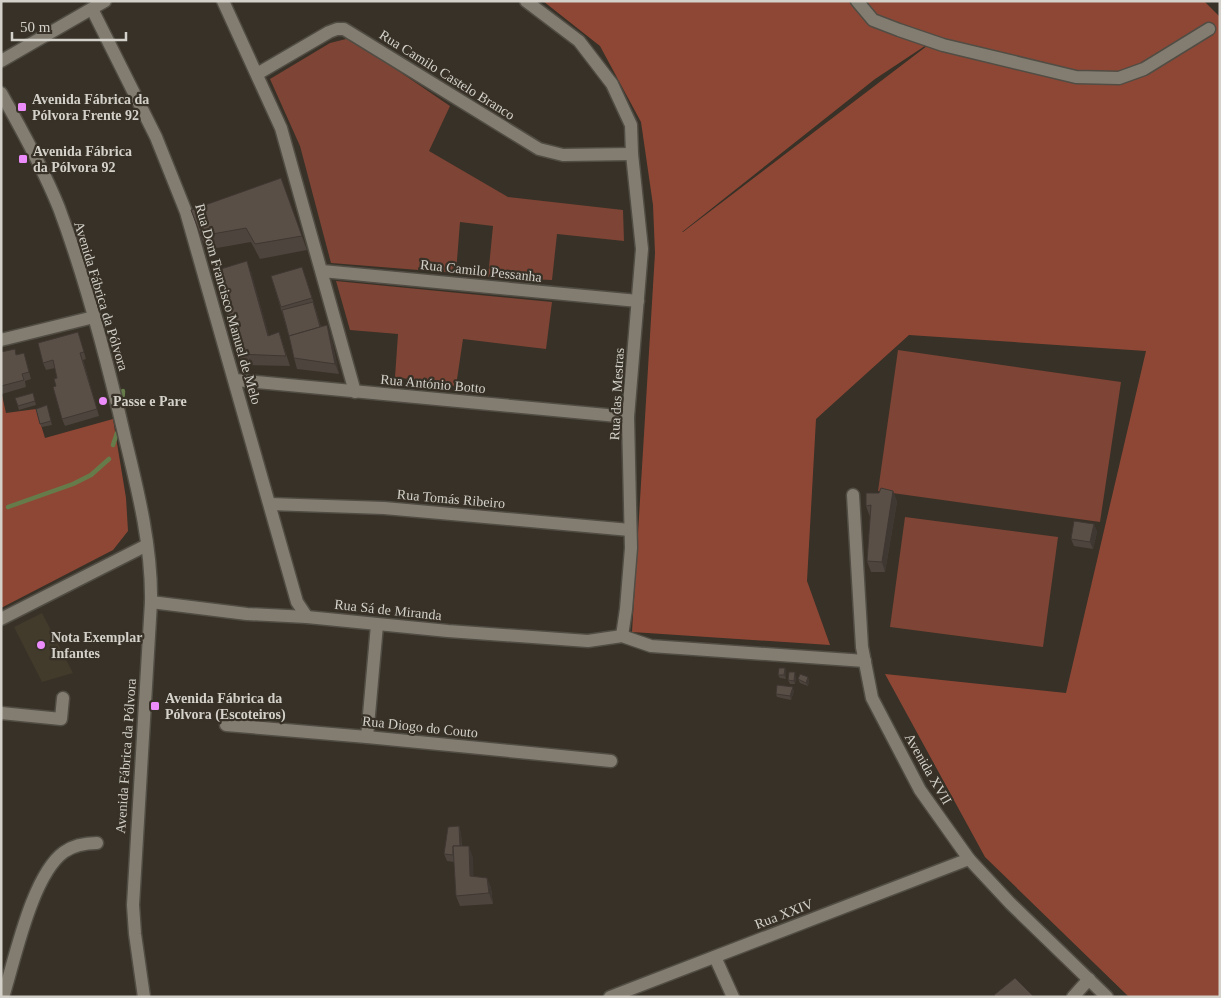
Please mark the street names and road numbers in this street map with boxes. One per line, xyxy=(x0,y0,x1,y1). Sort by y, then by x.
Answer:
street label: Rua Camilo Castelo Branco xyxy=(377,27,517,123)
street label: Rua Dom Francisco Manuel de Melo xyxy=(192,202,264,406)
street label: Avenida Fábrica da Pólvora xyxy=(71,219,131,373)
street label: Rua Camilo Pessanha xyxy=(419,257,543,285)
street label: Rua das Mestras xyxy=(607,347,627,441)
street label: Rua António Botto xyxy=(380,372,486,396)
street label: Rua Tomás Ribeiro xyxy=(396,487,506,511)
street label: Rua Sá de Miranda xyxy=(334,597,443,623)
street label: Avenida Fábrica da Pólvora xyxy=(113,677,139,834)
street label: Rua Diogo do Couto xyxy=(361,713,479,741)
street label: Avenida XVII xyxy=(902,731,955,807)
street label: Rua XXIV xyxy=(753,896,815,932)

